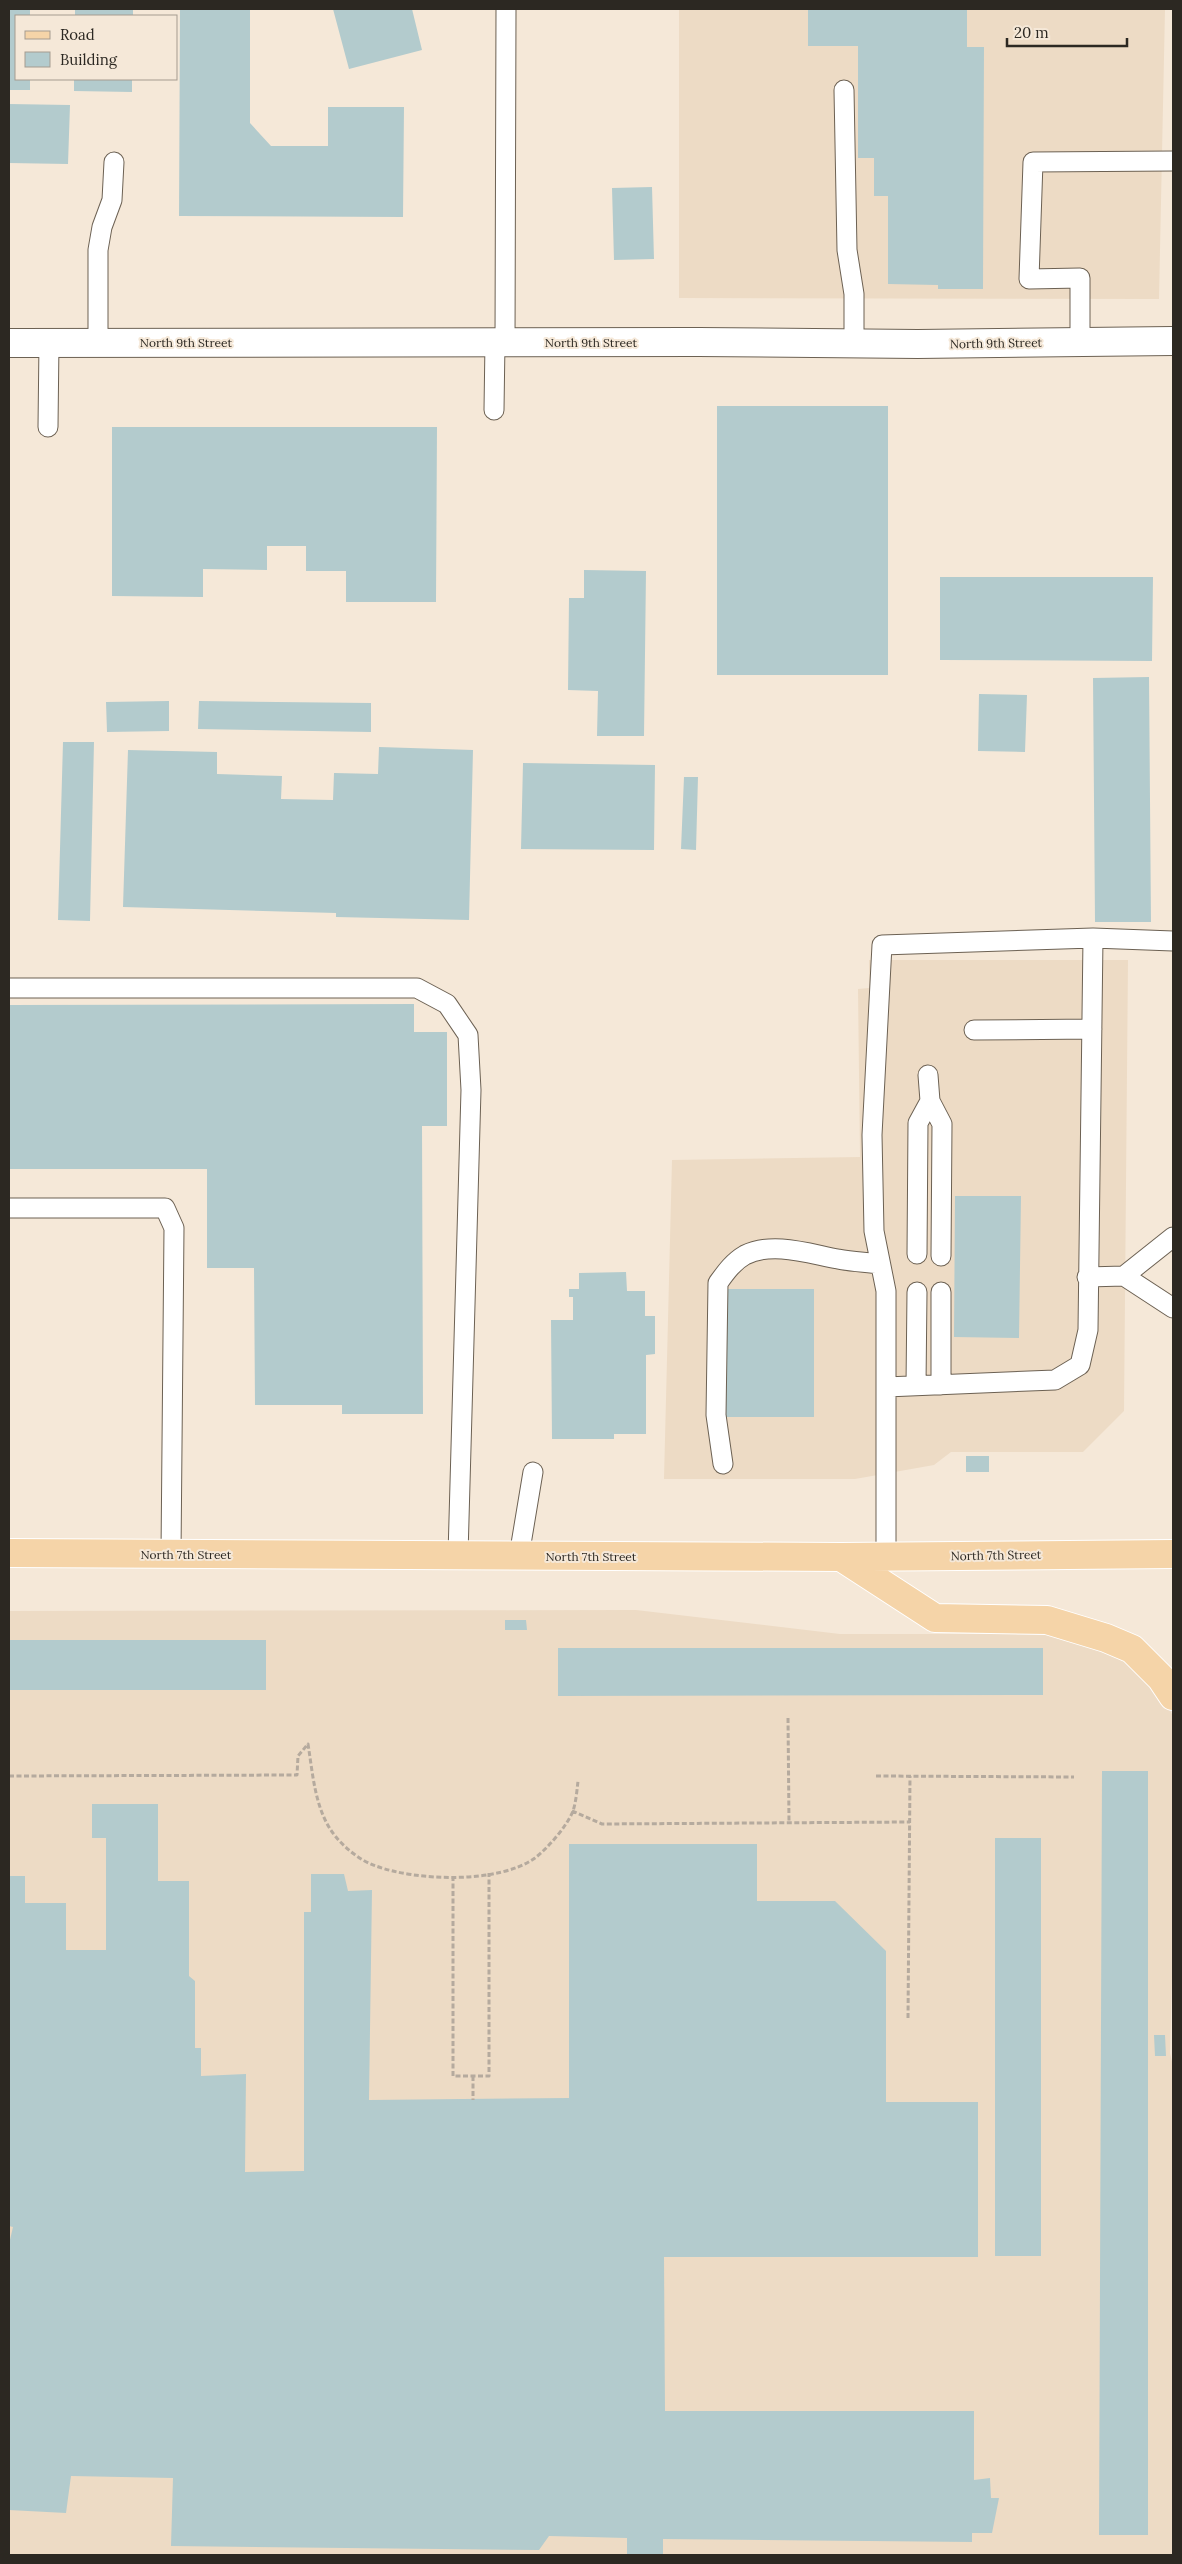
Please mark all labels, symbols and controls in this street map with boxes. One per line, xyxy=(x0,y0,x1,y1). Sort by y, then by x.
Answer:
legend xyxy=(15,15,178,80)
scale bar xyxy=(1007,15,1127,47)
text: 20 m xyxy=(1014,23,1049,42)
text: Road xyxy=(60,25,95,44)
text: Building xyxy=(60,50,118,69)
street label: North 9th Street xyxy=(140,335,232,350)
street label: North 9th Street xyxy=(545,335,637,350)
street label: North 9th Street xyxy=(950,335,1043,351)
street label: North 7th Street xyxy=(141,1547,232,1562)
street label: North 7th Street xyxy=(950,1547,1042,1563)
street label: North 7th Street xyxy=(546,1549,637,1564)

